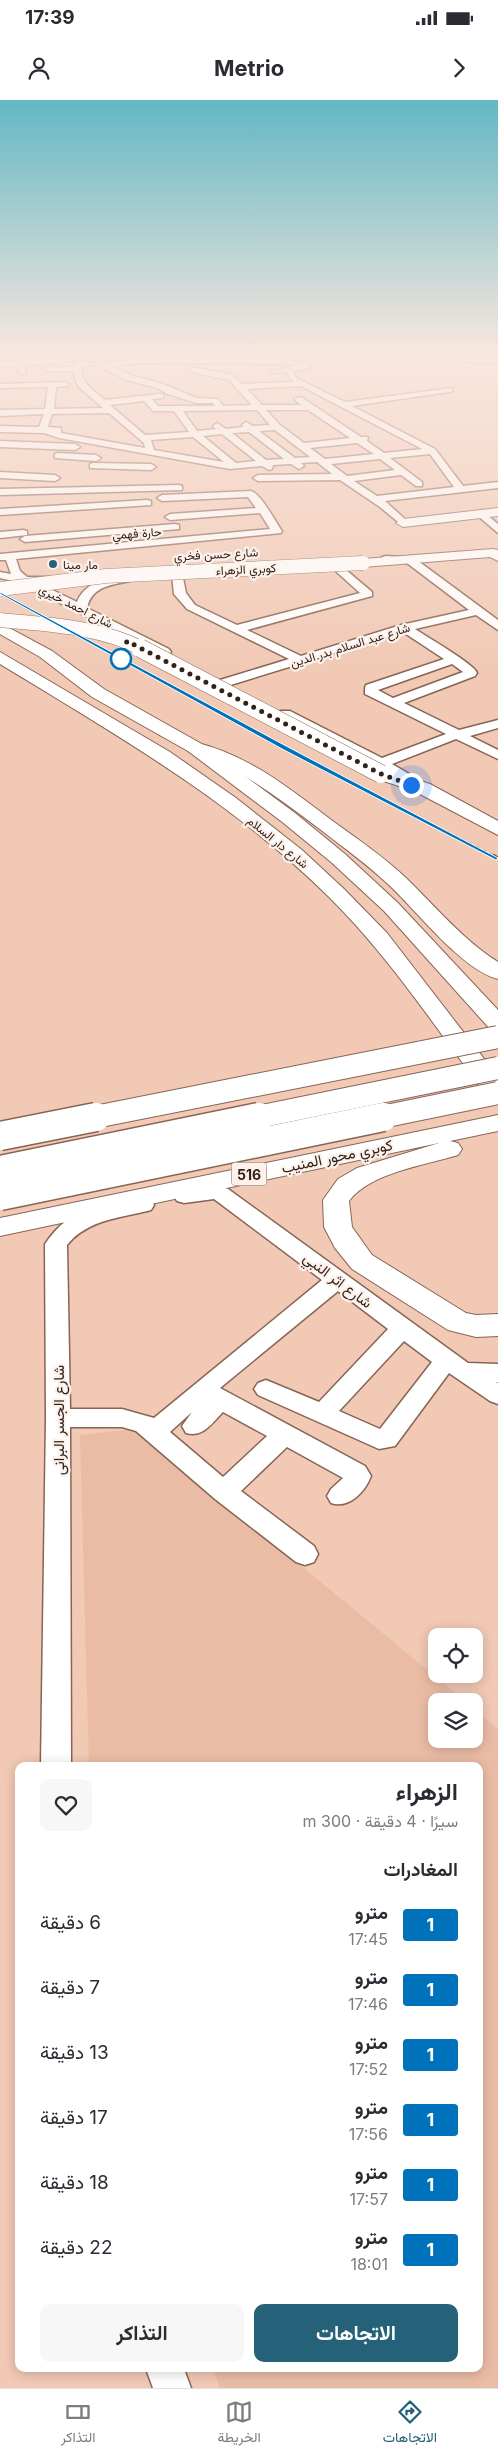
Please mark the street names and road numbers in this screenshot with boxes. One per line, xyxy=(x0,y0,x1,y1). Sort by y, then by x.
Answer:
street label: حارة فهمي xyxy=(112,524,162,545)
street label: شارع حسن فخري xyxy=(173,544,259,567)
street label: كوبري الزهراء xyxy=(215,560,277,581)
street label: شارع احمد خيري xyxy=(35,581,115,634)
street label: شارع عبد السلام بدر الدين xyxy=(288,620,412,672)
street label: شارع دار السلام xyxy=(243,813,312,873)
street label: كوبري محور المنيب xyxy=(280,1135,396,1181)
road number: 516 xyxy=(232,1162,266,1186)
street label: شارع اثر النبي xyxy=(297,1248,376,1315)
street label: شارع الجسر البرانى xyxy=(49,1365,70,1475)

